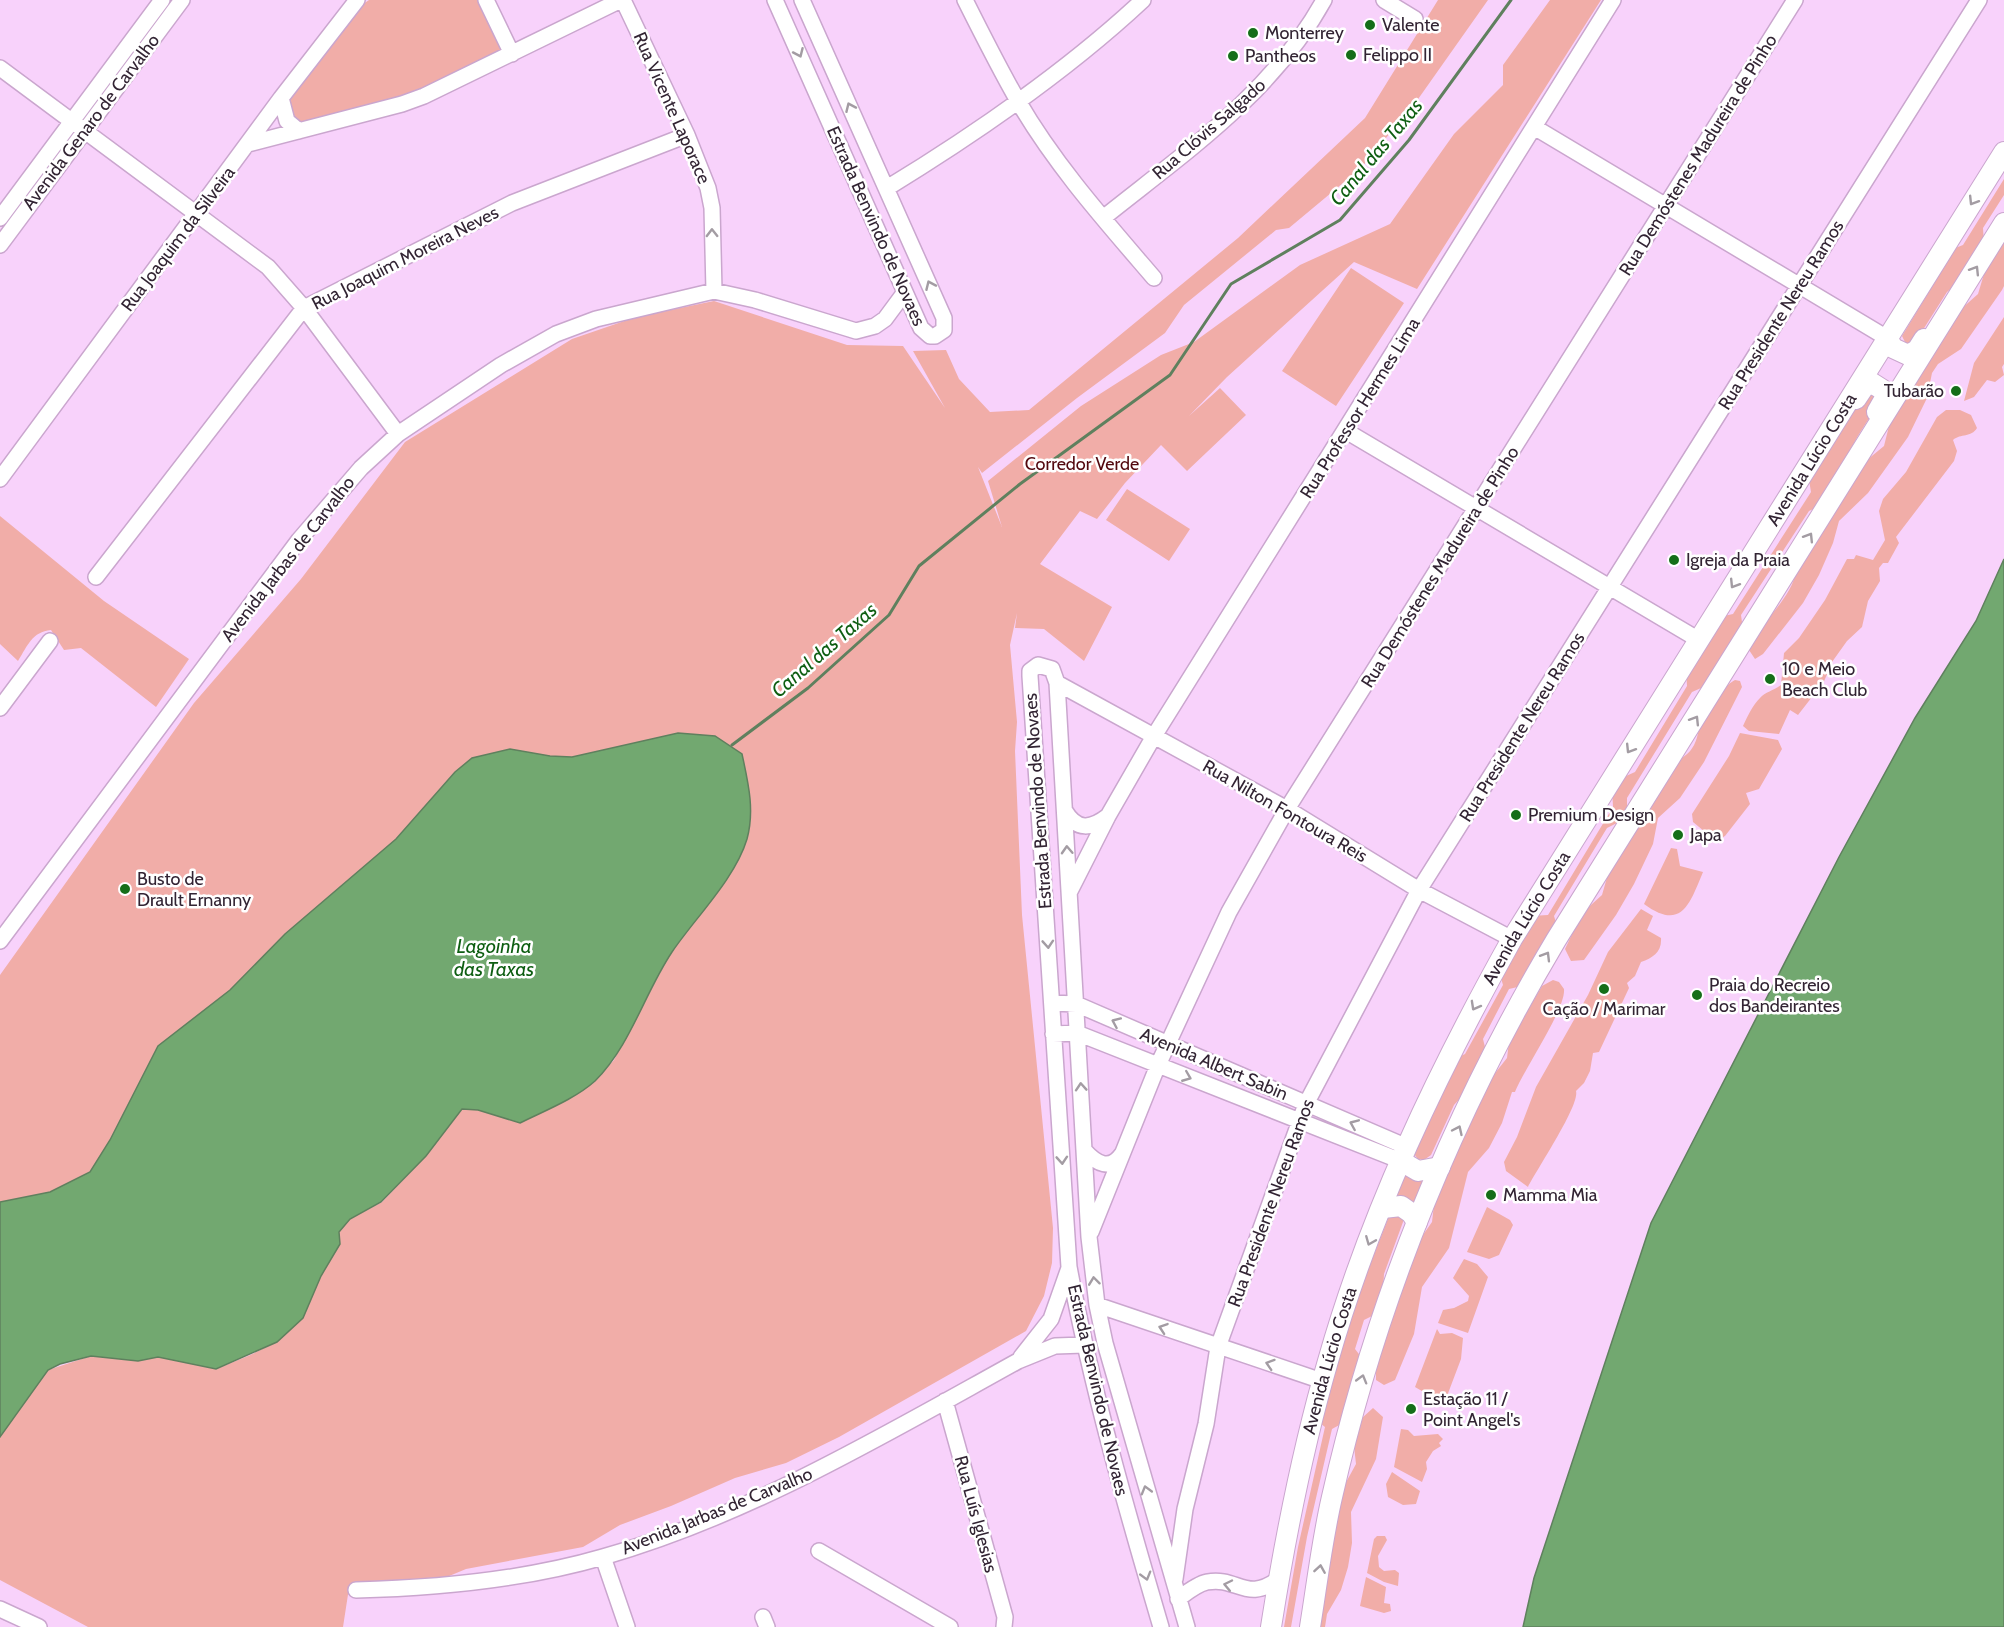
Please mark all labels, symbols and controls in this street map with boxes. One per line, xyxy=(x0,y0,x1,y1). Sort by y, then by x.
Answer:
place label: Valente xyxy=(1382,14,1439,36)
marker: Valente xyxy=(1363,18,1377,32)
place label: Monterrey xyxy=(1265,22,1344,44)
marker: Monterrey xyxy=(1246,26,1260,40)
street label: Rua Vicente Laporace xyxy=(629,29,715,187)
street label: Avenida Genaro de Carvalho xyxy=(18,30,164,214)
street label: Rua Demóstenes Madureira de Pinho xyxy=(1614,30,1782,280)
place label: Felippo II xyxy=(1363,44,1432,66)
place label: Pantheos xyxy=(1245,45,1316,67)
one-way arrow xyxy=(791,47,803,58)
marker: Felippo II xyxy=(1344,48,1358,62)
marker: Pantheos xyxy=(1226,49,1240,63)
street label: Rua Clóvis Salgado xyxy=(1148,74,1270,184)
water label: Canal das Taxas xyxy=(1324,94,1428,210)
one-way arrow xyxy=(846,103,858,114)
street label: Estrada Benvindo de Novaes xyxy=(822,123,930,329)
street label: Rua Joaquim da Silveira xyxy=(116,162,240,316)
one-way arrow xyxy=(1968,195,1980,205)
street label: Rua Joaquim Moreira Neves xyxy=(308,201,502,315)
street label: Rua Presidente Nereu Ramos xyxy=(1713,216,1849,414)
one-way arrow xyxy=(706,228,718,237)
one-way arrow xyxy=(1967,266,1979,276)
one-way arrow xyxy=(925,281,937,292)
street label: Rua Professor Hermes Lima xyxy=(1295,313,1425,502)
place label: Tubarão xyxy=(1884,380,1944,402)
marker: Tubarão xyxy=(1949,384,1963,398)
street label: Avenida Lúcio Costa xyxy=(1762,389,1862,530)
street label: Rua Demóstenes Madureira de Pinho xyxy=(1356,442,1524,692)
park label: Corredor Verde xyxy=(1025,453,1139,475)
street label: Avenida Jarbas de Carvalho xyxy=(217,472,359,646)
one-way arrow xyxy=(1801,533,1813,543)
place label: Igreja da Praia xyxy=(1686,549,1790,571)
marker: Igreja da Praia xyxy=(1667,553,1681,567)
one-way arrow xyxy=(1729,578,1741,588)
water label: Canal das Taxas xyxy=(766,598,882,702)
street label: Rua Presidente Nereu Ramos xyxy=(1454,628,1590,826)
place label: 10 e Meio Beach Club xyxy=(1782,658,1867,701)
marker: 10 e Meio Beach Club xyxy=(1763,672,1777,686)
street label: Estrada Benvindo de Novaes xyxy=(1019,692,1057,910)
one-way arrow xyxy=(1687,716,1699,726)
one-way arrow xyxy=(1626,743,1638,753)
street label: Rua Nilton Fontoura Reis xyxy=(1199,755,1371,867)
place label: Premium Design xyxy=(1528,804,1654,826)
marker: Premium Design xyxy=(1509,808,1523,822)
place label: Japa xyxy=(1689,824,1722,846)
marker: Japa xyxy=(1671,828,1685,842)
one-way arrow xyxy=(1060,845,1073,854)
street label: Avenida Lúcio Costa xyxy=(1478,847,1575,989)
place label: Busto de Drault Ernanny xyxy=(137,868,251,911)
marker: Busto de Drault Ernanny xyxy=(118,882,132,896)
water label: Lagoinha das Taxas xyxy=(454,934,534,981)
one-way arrow xyxy=(1041,940,1054,949)
one-way arrow xyxy=(1539,952,1551,962)
place label: Praia do Recreio dos Bandeirantes xyxy=(1709,974,1840,1017)
marker: Cação / Marimar xyxy=(1597,982,1611,996)
marker: Praia do Recreio dos Bandeirantes xyxy=(1690,988,1704,1002)
place label: Cação / Marimar xyxy=(1542,998,1666,1020)
one-way arrow xyxy=(1470,1000,1482,1010)
one-way arrow xyxy=(1112,1018,1123,1030)
street label: Avenida Albert Sabin xyxy=(1137,1023,1291,1105)
one-way arrow xyxy=(1181,1070,1192,1082)
one-way arrow xyxy=(1075,1082,1088,1091)
street label: Rua Presidente Nereu Ramos xyxy=(1223,1096,1319,1310)
one-way arrow xyxy=(1349,1119,1360,1131)
one-way arrow xyxy=(1450,1125,1462,1136)
one-way arrow xyxy=(1055,1155,1068,1164)
place label: Mamma Mia xyxy=(1503,1184,1598,1206)
marker: Mamma Mia xyxy=(1484,1188,1498,1202)
one-way arrow xyxy=(1365,1235,1377,1246)
one-way arrow xyxy=(1089,1276,1101,1286)
street label: Estrada Benvindo de Novaes xyxy=(1063,1282,1133,1498)
street label: Avenida Lúcio Costa xyxy=(1298,1284,1362,1436)
one-way arrow xyxy=(1158,1323,1169,1336)
one-way arrow xyxy=(1265,1359,1276,1372)
one-way arrow xyxy=(1355,1374,1367,1385)
place label: Estação 11 / Point Angel's xyxy=(1423,1388,1521,1431)
marker: Estação 11 / Point Angel's xyxy=(1404,1402,1418,1416)
street label: Rua Luís Iglesias xyxy=(950,1453,1002,1575)
street label: Avenida Jarbas de Carvalho xyxy=(618,1463,816,1559)
one-way arrow xyxy=(1141,1485,1154,1495)
one-way arrow xyxy=(1313,1565,1325,1574)
one-way arrow xyxy=(1139,1570,1151,1581)
one-way arrow xyxy=(1224,1579,1234,1592)

